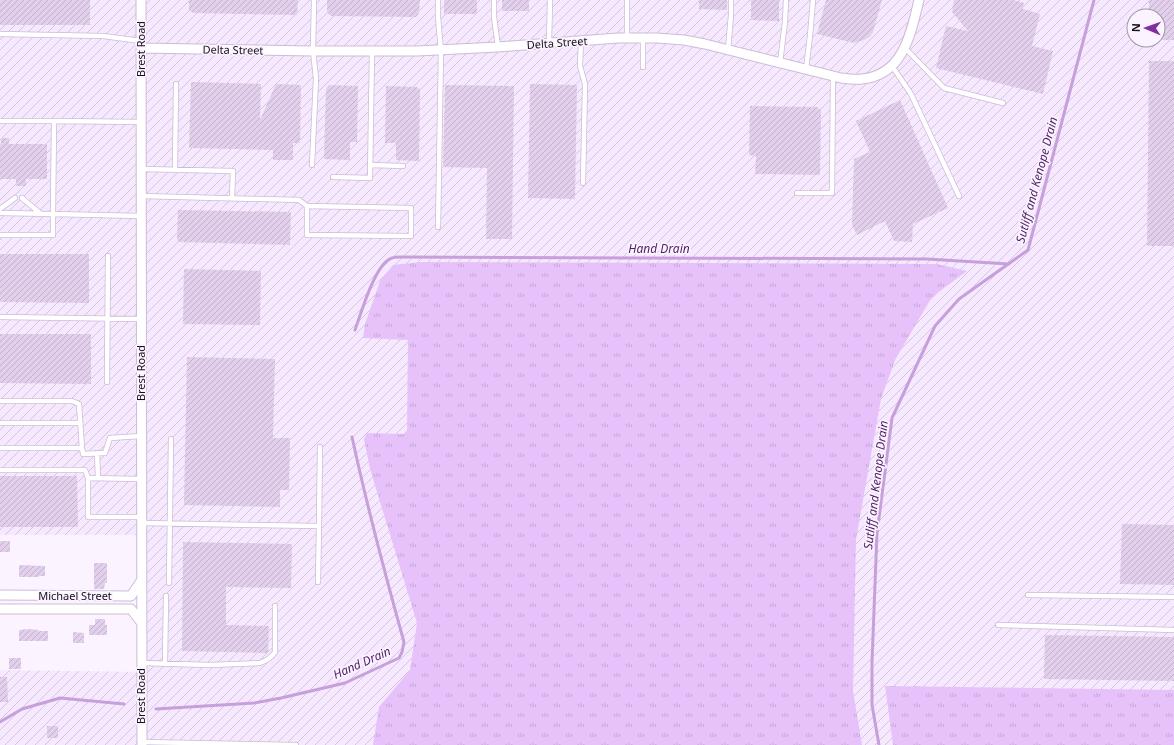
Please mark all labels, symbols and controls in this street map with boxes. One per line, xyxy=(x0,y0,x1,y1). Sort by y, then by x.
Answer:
north arrow xyxy=(1126,8,1166,48)
street label: Brest Road xyxy=(133,21,148,77)
text: N xyxy=(1128,23,1143,32)
street label: Delta Street xyxy=(526,33,588,52)
street label: Delta Street xyxy=(202,41,264,58)
water label: Sutliff and Kenope Drain xyxy=(1012,115,1062,245)
water label: Hand Drain xyxy=(628,240,690,257)
street label: Brest Road xyxy=(133,345,148,401)
water label: Sutliff and Kenope Drain xyxy=(859,419,892,550)
street label: Michael Street xyxy=(38,588,112,603)
water label: Hand Drain xyxy=(330,642,393,683)
street label: Brest Road xyxy=(133,668,148,724)

